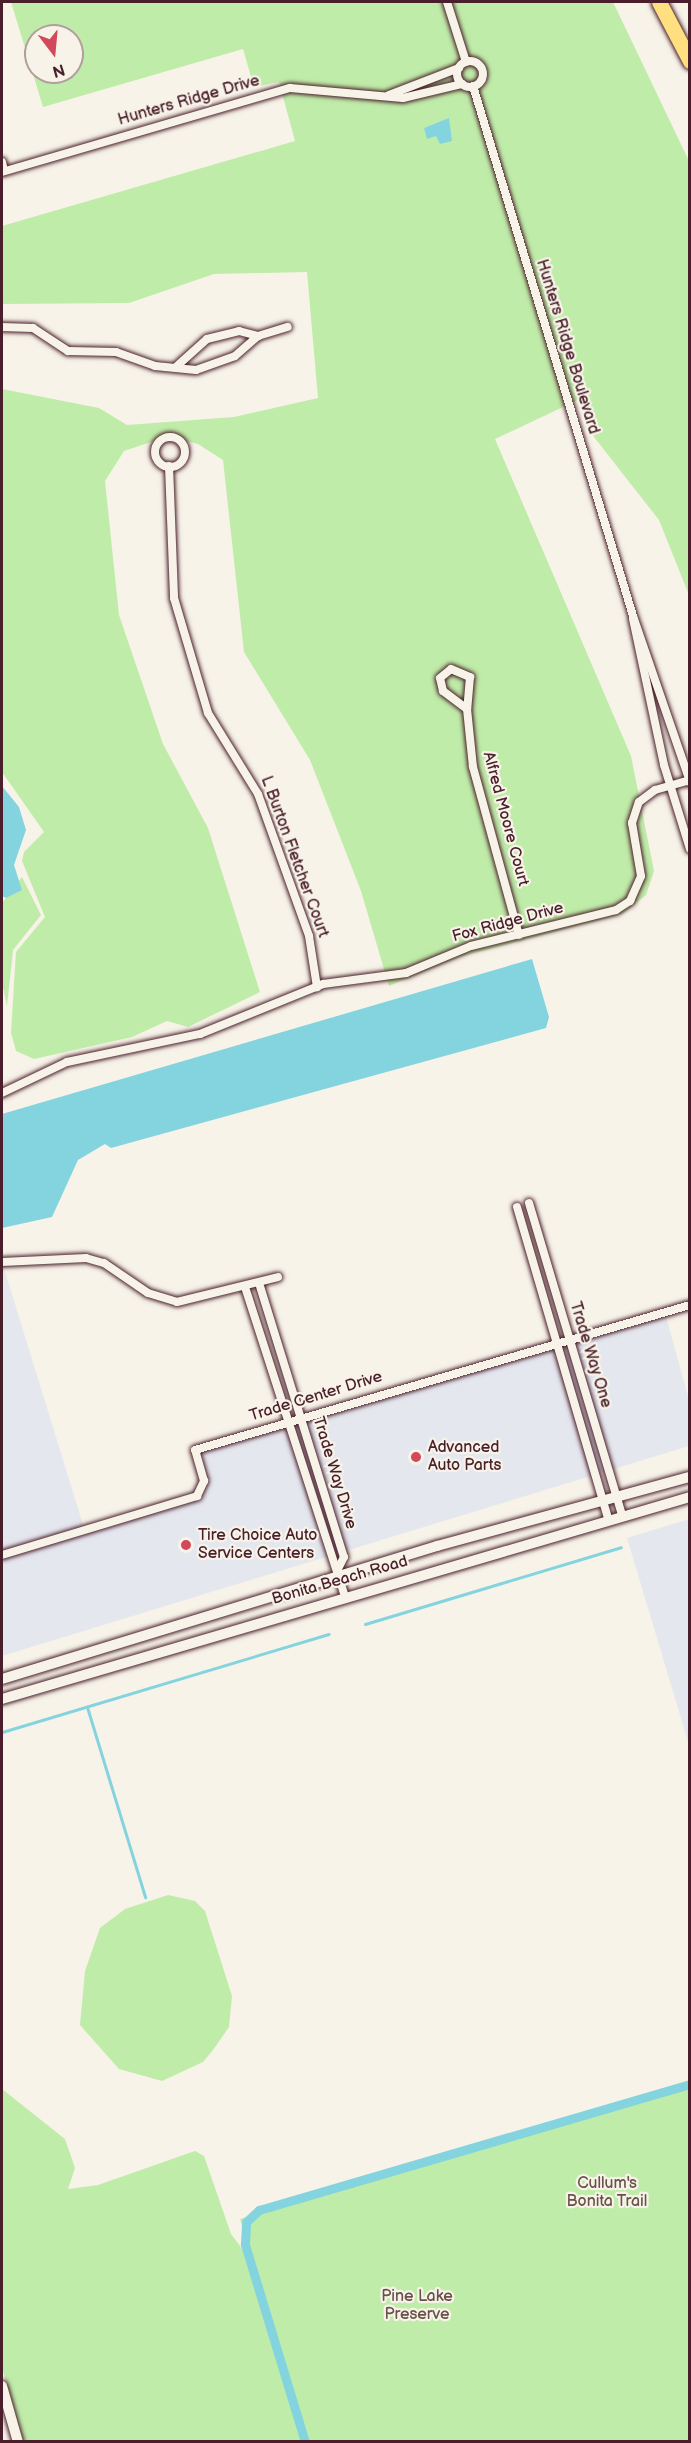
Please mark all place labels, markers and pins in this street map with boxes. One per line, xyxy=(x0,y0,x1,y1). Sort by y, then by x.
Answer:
place label: Advanced Auto Parts xyxy=(428,1438,501,1476)
marker: Advanced Auto Parts xyxy=(409,1450,423,1464)
place label: Tire Choice Auto Service Centers xyxy=(198,1526,317,1564)
marker: Tire Choice Auto Service Centers xyxy=(179,1538,193,1552)

